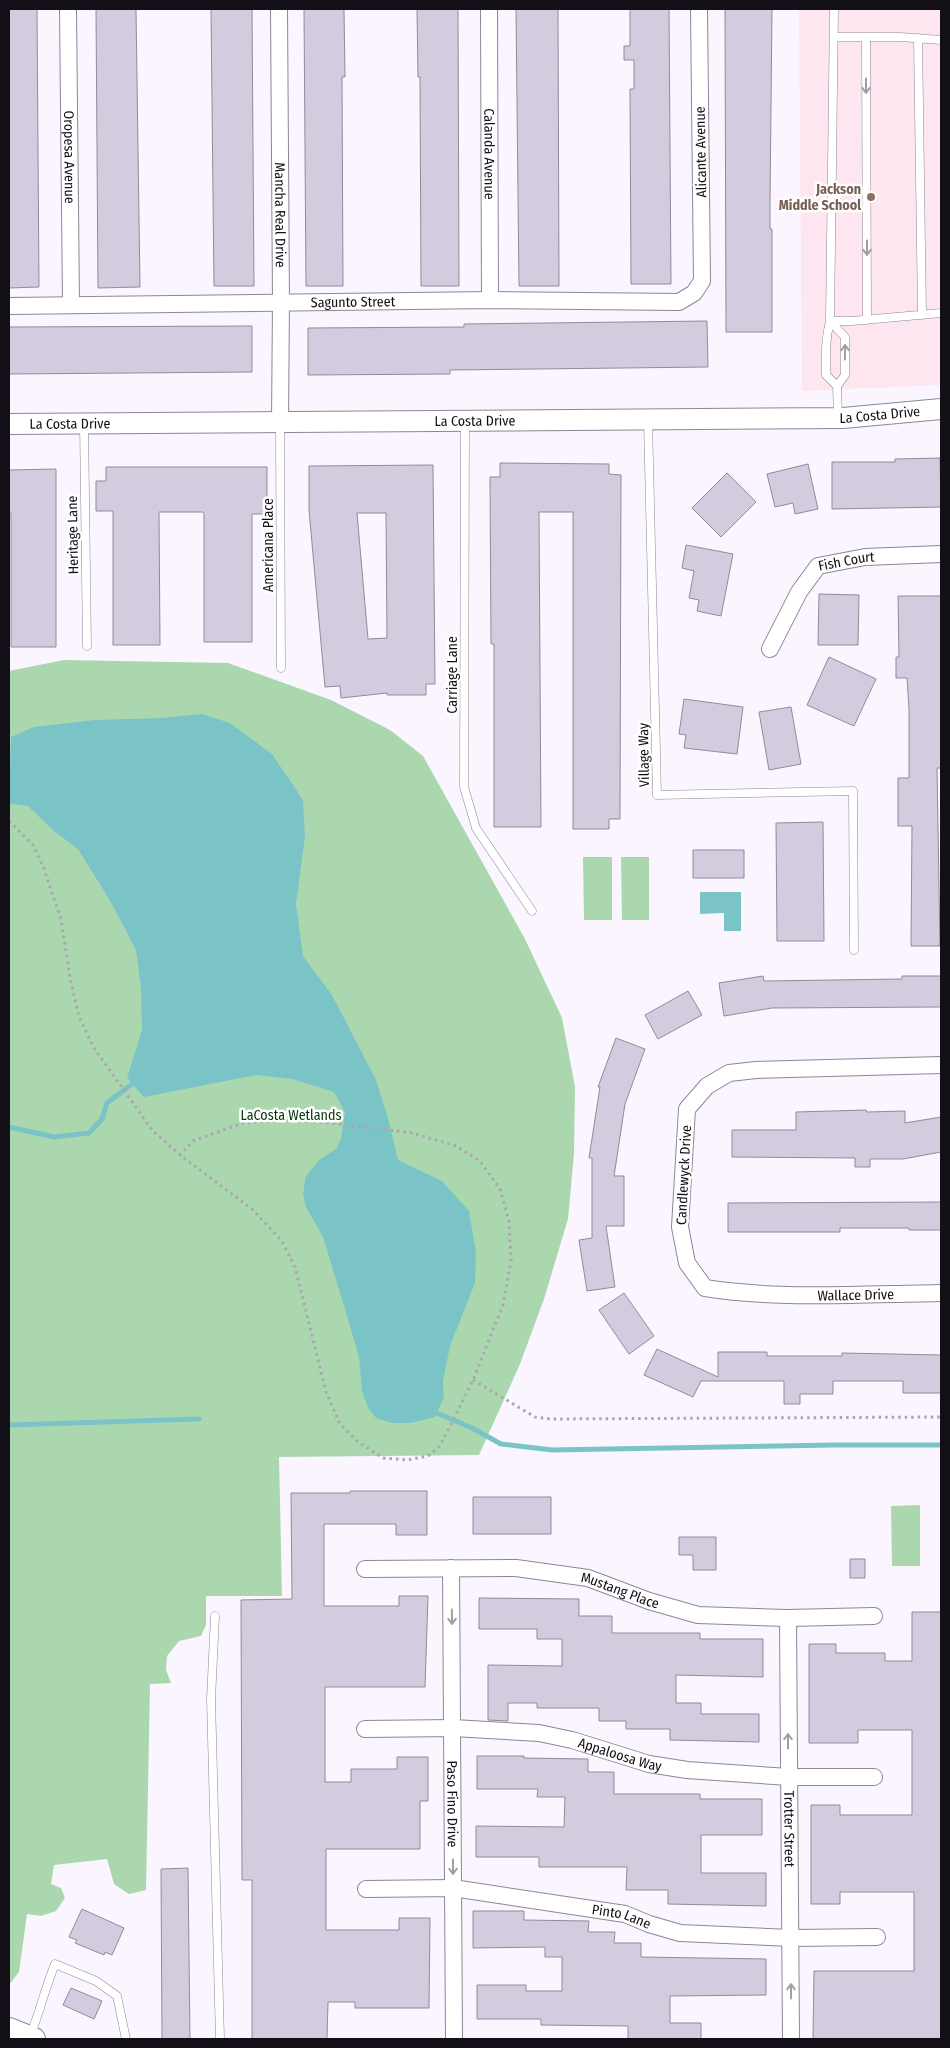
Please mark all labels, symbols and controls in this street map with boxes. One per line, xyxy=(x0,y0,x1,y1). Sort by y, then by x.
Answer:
one-way arrow xyxy=(861,77,871,93)
street label: Alicante Avenue xyxy=(692,106,710,198)
street label: Calanda Avenue xyxy=(481,108,498,200)
street label: Oropesa Avenue xyxy=(61,110,78,204)
street label: Mancha Real Drive xyxy=(272,162,289,268)
place label: Jackson Middle School xyxy=(779,181,861,214)
marker: Jackson Middle School xyxy=(865,191,877,203)
one-way arrow xyxy=(862,240,872,256)
street label: Sagunto Street xyxy=(311,293,396,311)
one-way arrow xyxy=(840,344,850,360)
street label: La Costa Drive xyxy=(840,402,921,427)
street label: La Costa Drive xyxy=(435,412,516,429)
street label: La Costa Drive xyxy=(30,415,111,432)
street label: Heritage Lane xyxy=(64,495,82,575)
street label: Americana Place xyxy=(260,498,277,592)
street label: Fish Court xyxy=(817,548,875,574)
street label: Carriage Lane xyxy=(444,636,461,714)
street label: Village Way xyxy=(635,722,653,787)
park label: LaCosta Wetlands xyxy=(241,1107,341,1124)
street label: Candlewyck Drive xyxy=(673,1125,695,1225)
street label: Wallace Drive xyxy=(817,1286,894,1304)
street label: Mustang Place xyxy=(580,1569,661,1612)
one-way arrow xyxy=(447,1608,457,1625)
one-way arrow xyxy=(783,1733,793,1749)
street label: Appaloosa Way xyxy=(576,1734,664,1774)
street label: Paso Fino Drive xyxy=(444,1760,461,1848)
street label: Trotter Street xyxy=(781,1791,798,1868)
one-way arrow xyxy=(448,1858,458,1875)
street label: Pinto Lane xyxy=(591,1901,654,1932)
one-way arrow xyxy=(786,1983,796,1999)

